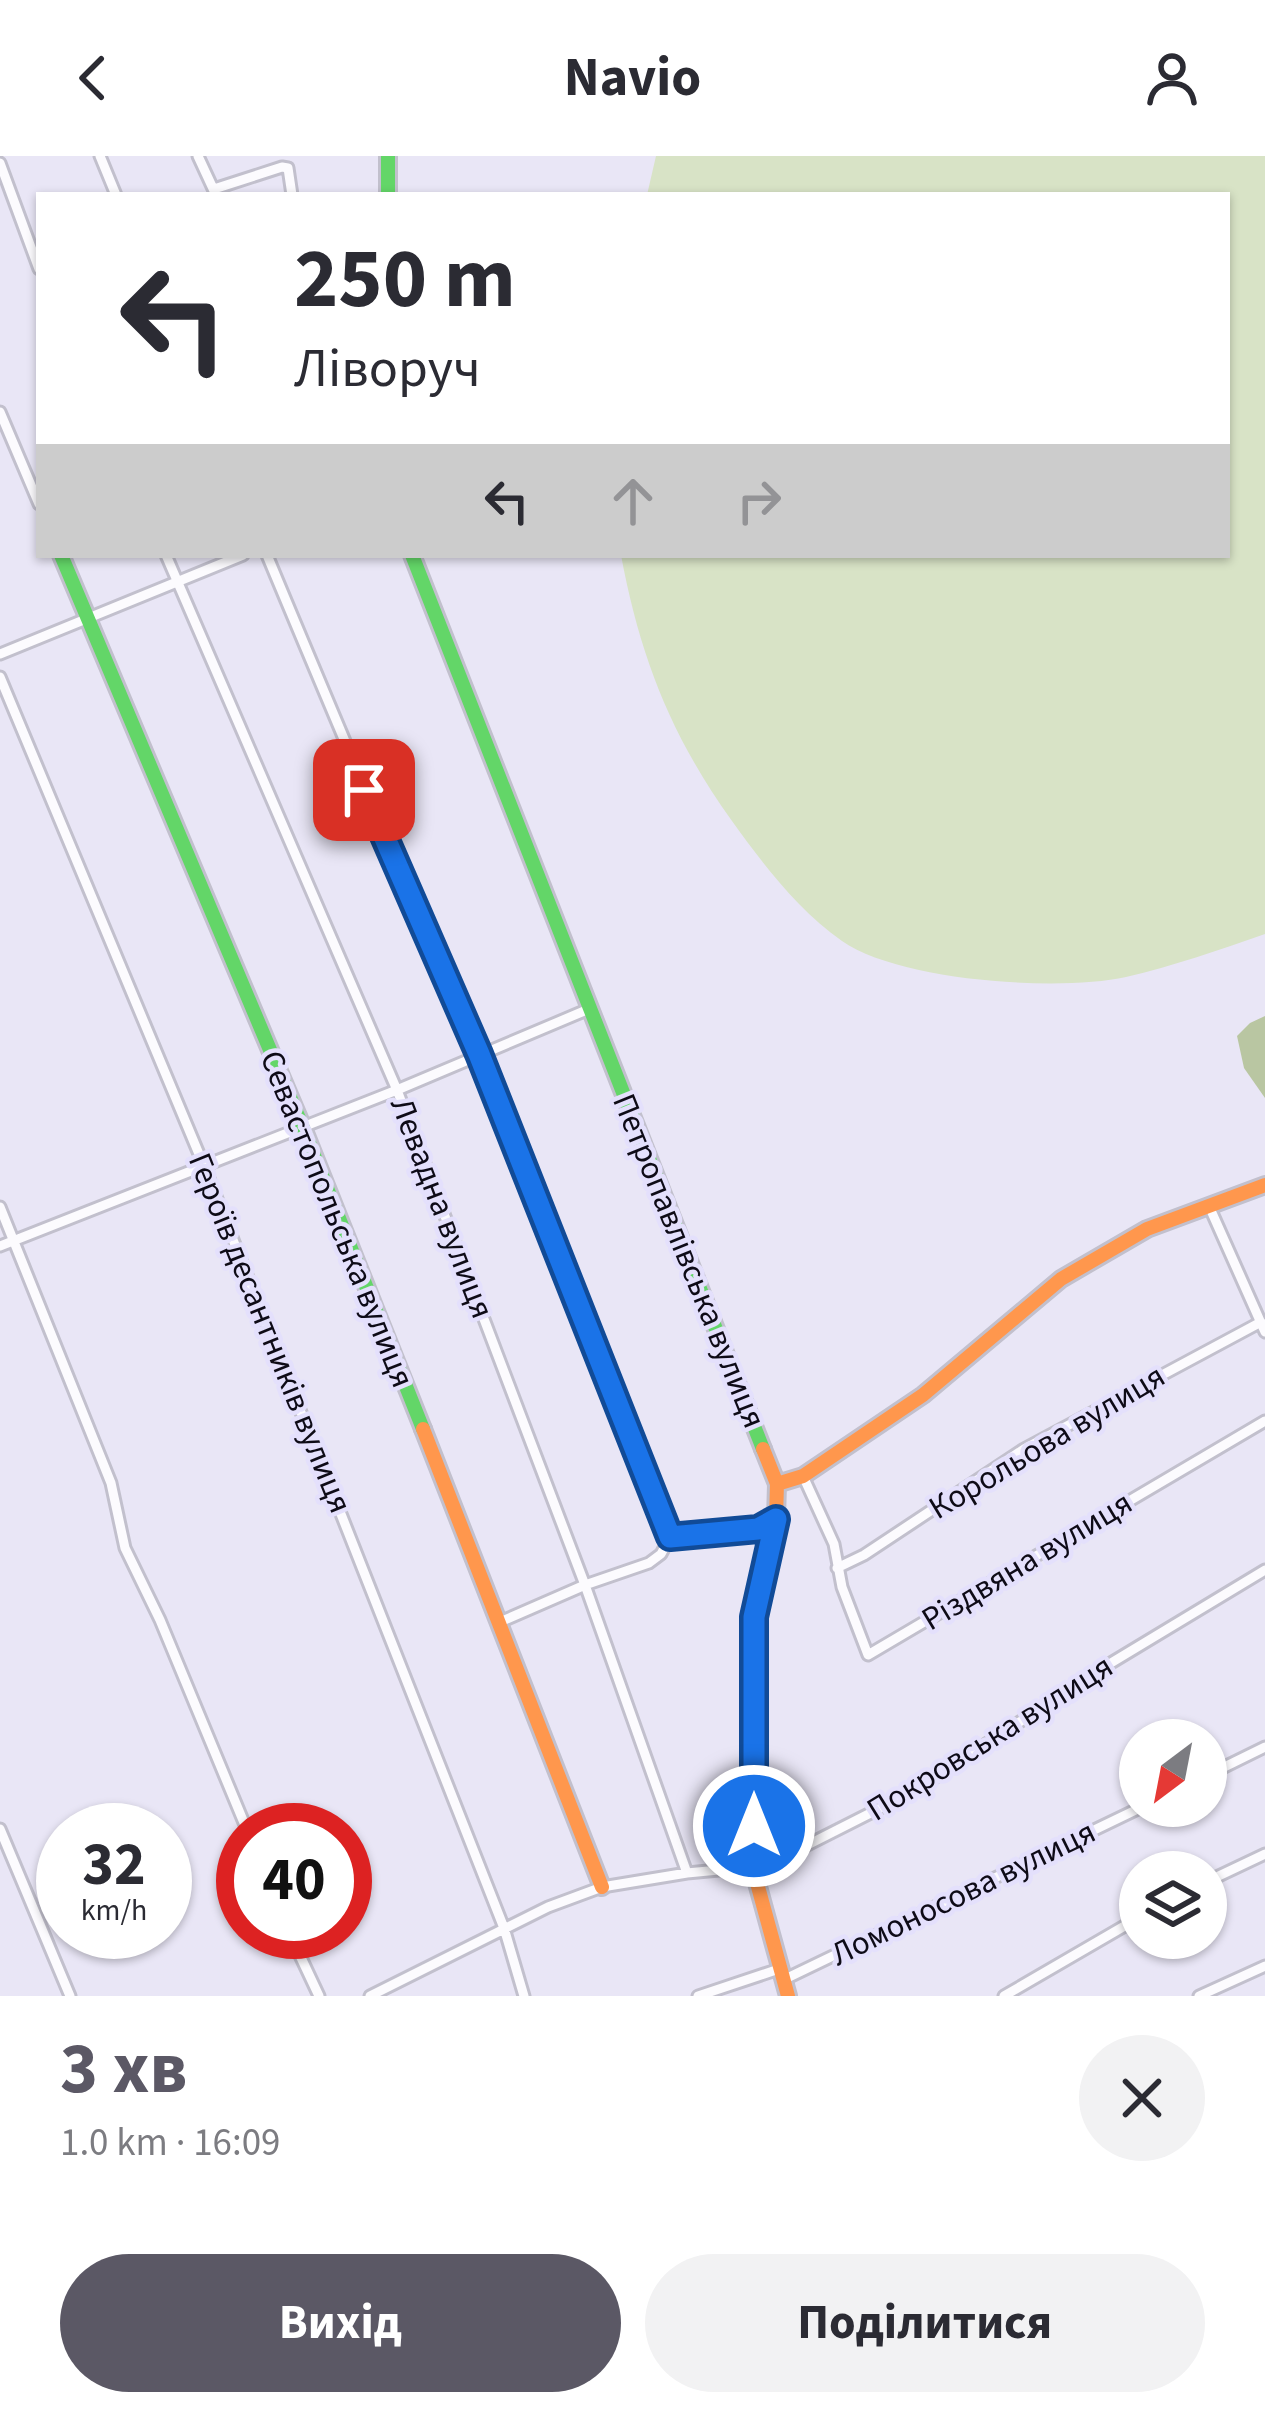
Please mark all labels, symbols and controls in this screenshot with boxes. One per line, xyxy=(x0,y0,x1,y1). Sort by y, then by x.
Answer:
text: Navio xyxy=(564,40,701,117)
icon: back xyxy=(60,45,126,111)
icon: person xyxy=(1139,45,1205,111)
text: 250 m xyxy=(294,220,516,340)
icon: left xyxy=(96,240,252,396)
text: Ліворуч xyxy=(294,331,481,408)
icon: left xyxy=(474,468,540,534)
icon: ahead xyxy=(600,468,666,534)
icon: right xyxy=(726,468,792,534)
pin xyxy=(313,739,415,841)
icon: arrive xyxy=(331,757,397,823)
street label: Севастопольська вулиця xyxy=(248,1043,426,1395)
street label: Петропавлівська вулиця xyxy=(600,1087,778,1435)
street label: Левадна вулиця xyxy=(378,1091,506,1325)
street label: Героїв десантників вулиця xyxy=(176,1146,364,1520)
street label: Корольова вулиця xyxy=(920,1353,1174,1531)
street label: Різдвяна вулиця xyxy=(913,1480,1141,1642)
street label: Покровська вулиця xyxy=(858,1643,1122,1833)
north arrow xyxy=(1119,1719,1227,1827)
map controls xyxy=(1119,1719,1227,1959)
position arrow xyxy=(691,1763,817,1889)
speed limit sign: 40 xyxy=(216,1803,372,1959)
street label: Ломоносова вулиця xyxy=(823,1808,1103,1978)
text: 32 xyxy=(82,1823,146,1908)
button: layers xyxy=(1119,1851,1227,1959)
text: km/h xyxy=(81,1889,147,1932)
text: 3 хв xyxy=(60,2018,187,2121)
button: close xyxy=(1079,2035,1205,2161)
text: 1.0 km · 16:09 xyxy=(60,2115,280,2171)
button: Вихід xyxy=(60,2254,621,2392)
button: Поділитися xyxy=(645,2254,1205,2392)

